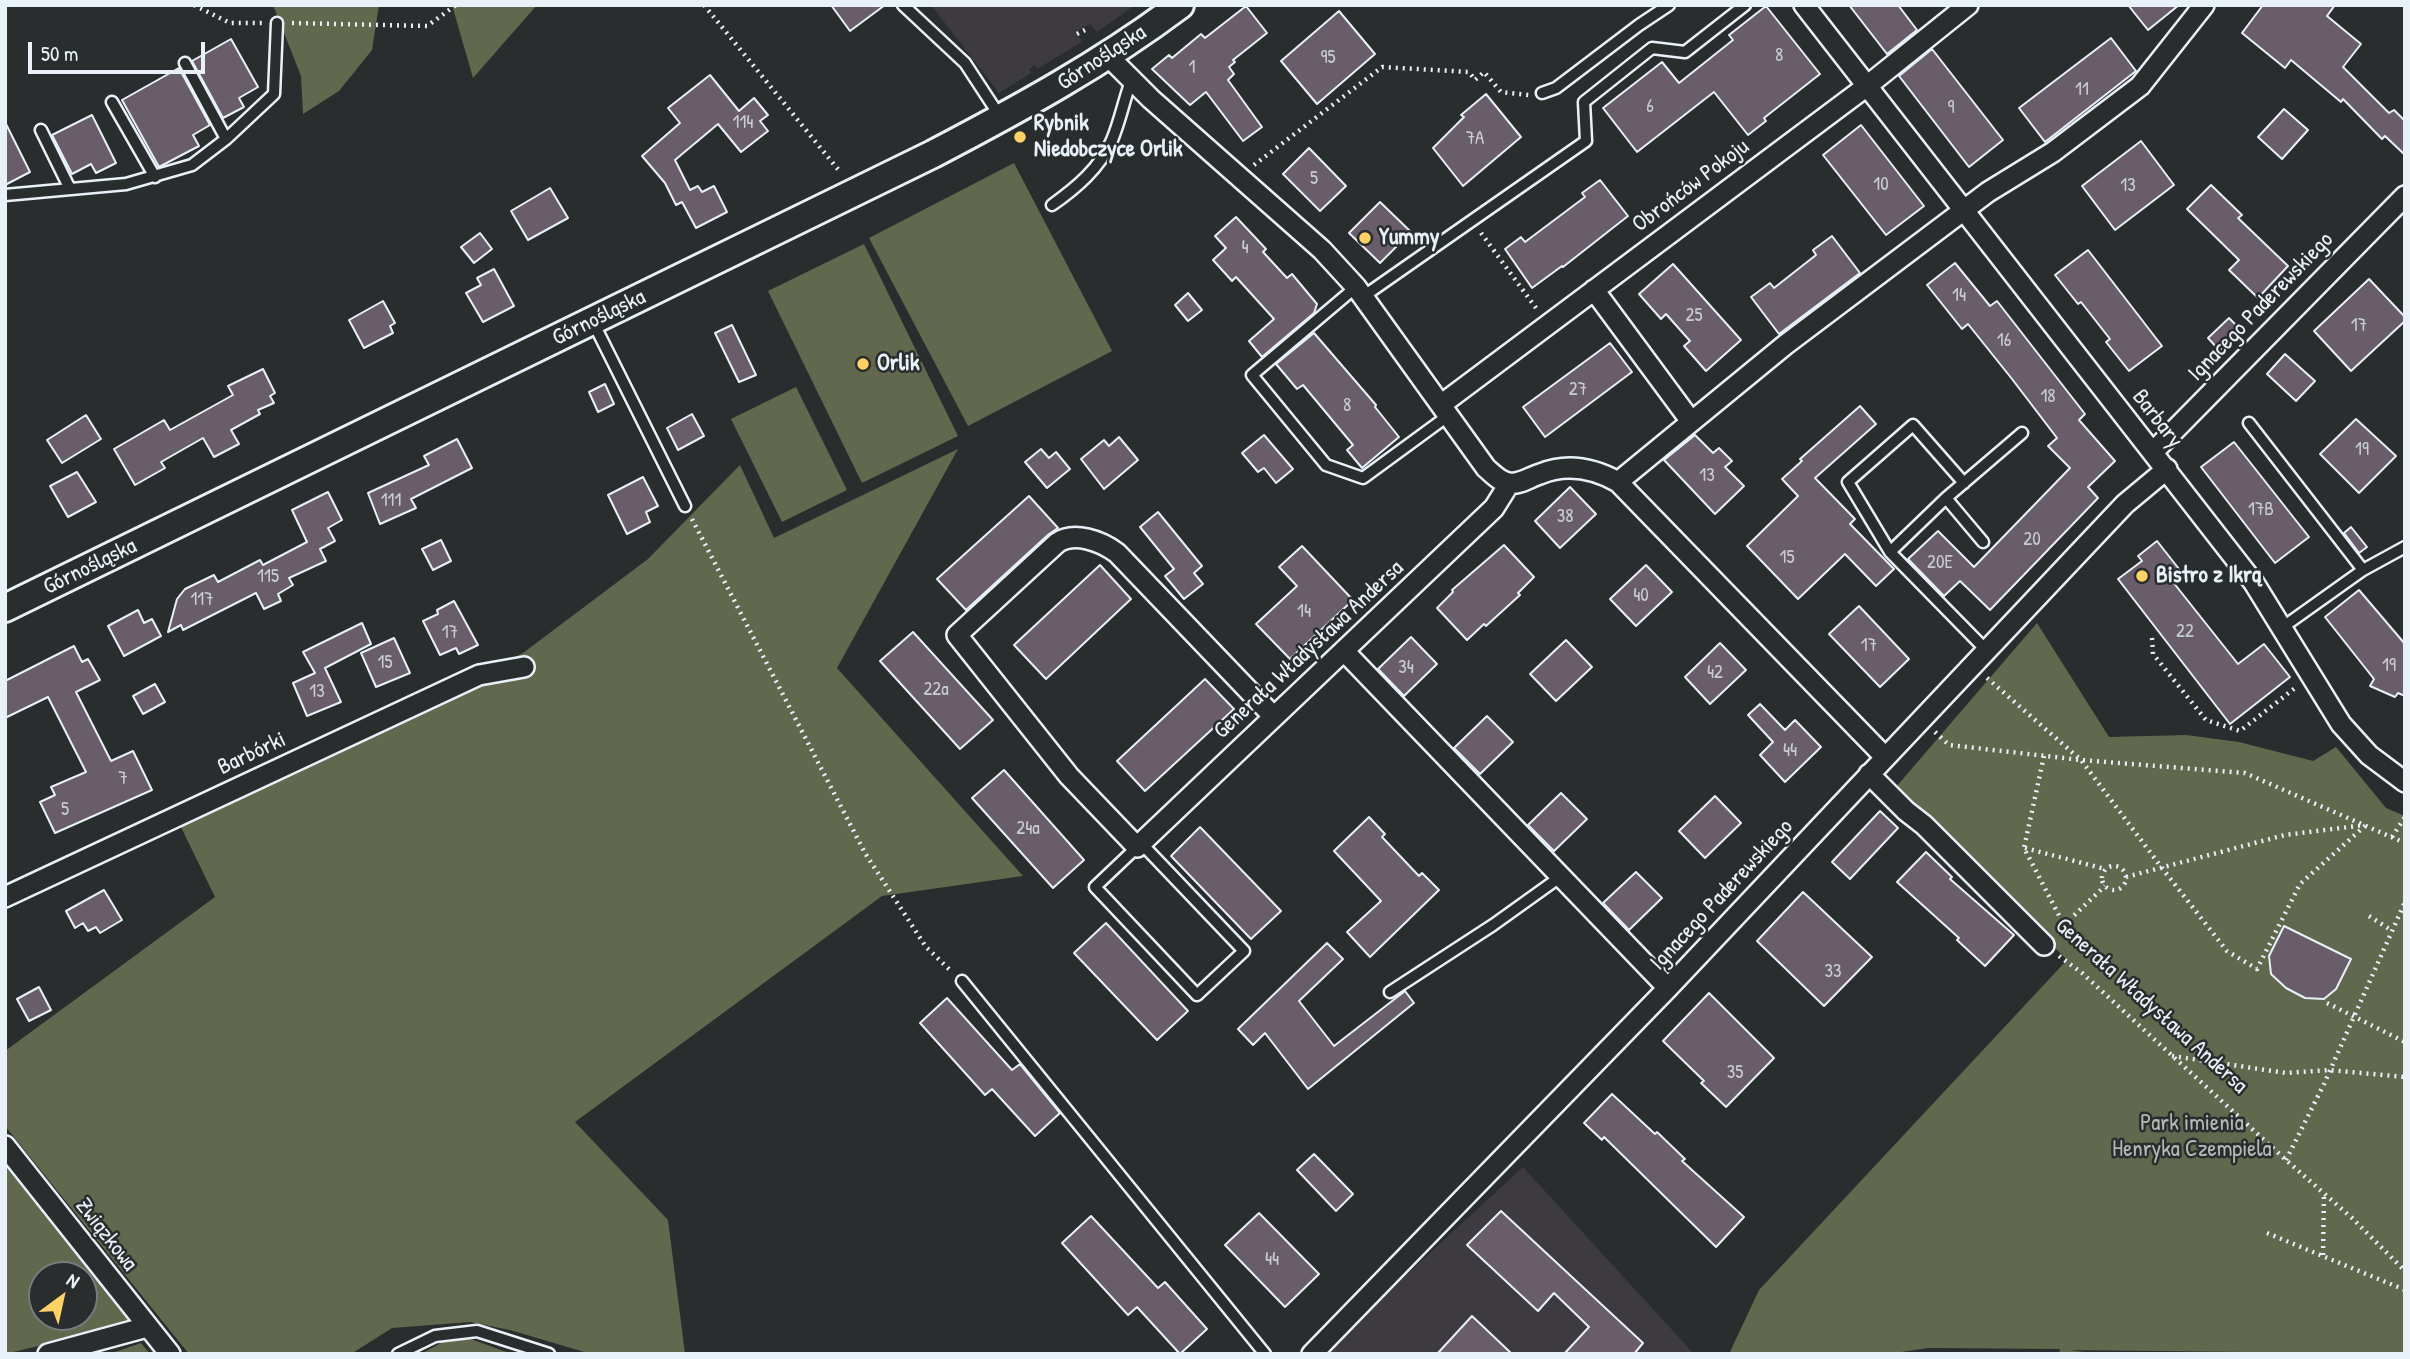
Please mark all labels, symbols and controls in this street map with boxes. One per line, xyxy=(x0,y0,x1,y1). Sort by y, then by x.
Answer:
street label: Górnośląska xyxy=(1052,19,1152,97)
scale bar xyxy=(32,28,208,72)
text: 50 m xyxy=(41,39,78,68)
house number: 8 xyxy=(1775,45,1783,67)
house number: 95 xyxy=(1320,47,1336,69)
house number: 1 xyxy=(1189,57,1195,79)
house number: 11 xyxy=(2075,79,2089,101)
house number: 6 xyxy=(1646,96,1654,118)
house number: 9 xyxy=(1948,97,1954,119)
place label: Rybnik Niedobczyce Orlik xyxy=(1034,110,1183,164)
house number: 114 xyxy=(733,112,753,134)
house number: 7A xyxy=(1466,128,1484,150)
marker: Rybnik Niedobczyce Orlik xyxy=(1012,129,1028,145)
street label: Obrońców Pokoju xyxy=(1627,133,1755,239)
house number: 5 xyxy=(1310,168,1318,190)
house number: 10 xyxy=(1873,174,1889,196)
house number: 13 xyxy=(2120,175,2136,197)
place label: Yummy xyxy=(1379,224,1439,252)
street label: Ignacego Paderewskiego xyxy=(2183,227,2339,387)
marker: Yummy xyxy=(1357,230,1373,246)
house number: 4 xyxy=(1241,237,1249,259)
street label: Górnośląska xyxy=(548,284,650,352)
house number: 14 xyxy=(1952,285,1966,307)
house number: 25 xyxy=(1686,305,1702,327)
house number: 17 xyxy=(2351,315,2367,337)
house number: 16 xyxy=(1997,330,2011,352)
place label: Orlik xyxy=(877,350,919,378)
marker: Orlik xyxy=(855,356,871,372)
house number: 27 xyxy=(1569,379,1587,401)
street label: Barbary xyxy=(2126,384,2188,454)
house number: 18 xyxy=(2040,386,2056,408)
house number: 8 xyxy=(1343,395,1351,417)
house number: 19 xyxy=(2355,439,2369,461)
house number: 13 xyxy=(1699,465,1715,487)
house number: 111 xyxy=(381,490,401,512)
house number: 17B xyxy=(2248,499,2274,521)
house number: 38 xyxy=(1557,506,1573,528)
house number: 20 xyxy=(2023,529,2041,551)
street label: Górnośląska xyxy=(39,533,141,601)
house number: 15 xyxy=(1780,547,1794,569)
house number: 20E xyxy=(1927,552,1953,574)
street label: Generała Władysława Andersa xyxy=(1208,555,1410,745)
place label: Bistro z Ikrą xyxy=(2156,562,2261,590)
house number: 115 xyxy=(257,566,279,588)
marker: Bistro z Ikrą xyxy=(2134,568,2150,584)
house number: 40 xyxy=(1633,585,1649,607)
house number: 117 xyxy=(190,589,214,611)
house number: 14 xyxy=(1297,601,1311,623)
house number: 22 xyxy=(2176,621,2194,643)
house number: 17 xyxy=(442,622,458,644)
house number: 17 xyxy=(1861,635,1877,657)
house number: 15 xyxy=(378,652,392,674)
house number: 19 xyxy=(2382,655,2396,677)
house number: 34 xyxy=(1398,657,1414,679)
house number: 42 xyxy=(1707,662,1723,684)
house number: 22a xyxy=(923,679,949,701)
house number: 13 xyxy=(309,681,325,703)
street label: Barbórki xyxy=(214,726,290,782)
house number: 44 xyxy=(1783,740,1797,762)
house number: 7 xyxy=(118,768,128,790)
house number: 5 xyxy=(61,799,69,821)
street label: Ignacego Paderewskiego xyxy=(1645,814,1799,976)
house number: 24a xyxy=(1016,818,1040,840)
street label: Generała Władysława Andersa xyxy=(2049,912,2253,1100)
house number: 33 xyxy=(1824,961,1842,983)
house number: 35 xyxy=(1727,1062,1743,1084)
park label: Park imienia Henryka Czempiela xyxy=(2112,1110,2272,1164)
street label: Związkowa xyxy=(69,1193,143,1277)
house number: 44 xyxy=(1265,1249,1279,1271)
north arrow xyxy=(28,1261,98,1331)
text: N xyxy=(62,1266,85,1294)

